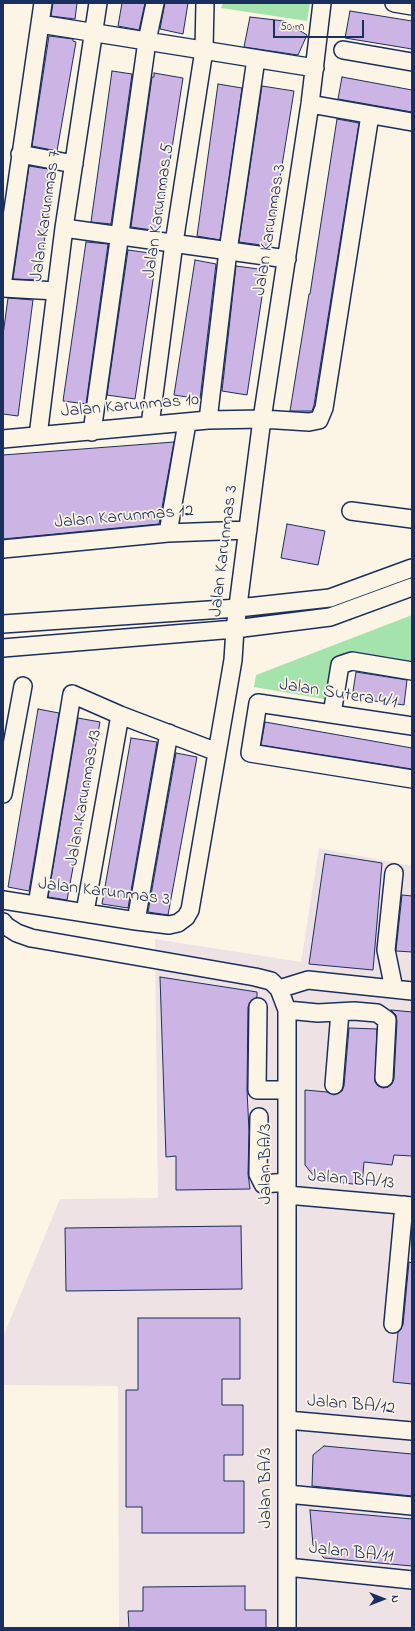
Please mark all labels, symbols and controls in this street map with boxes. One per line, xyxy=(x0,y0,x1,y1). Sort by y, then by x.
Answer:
scale bar xyxy=(275,12,366,38)
text: 50 m xyxy=(280,18,304,36)
street label: Jalan Karunmas 5 xyxy=(140,142,180,280)
street label: Jalan Karunmas 7 xyxy=(27,149,67,283)
street label: Jalan Karunmas 3 xyxy=(250,163,292,297)
street label: Jalan Karunmas 10 xyxy=(60,390,200,424)
street label: Jalan Karunmas 3 xyxy=(206,484,244,618)
street label: Jalan Karunmas 12 xyxy=(53,501,195,535)
street label: Jalan Sutera 4/1 xyxy=(278,675,398,715)
street label: Jalan Karunmas 13 xyxy=(62,728,108,868)
street label: Jalan Karunmas 3 xyxy=(37,874,171,912)
street label: Jalan BA/3 xyxy=(256,1124,278,1204)
street label: Jalan BA/13 xyxy=(307,1166,395,1196)
street label: Jalan BA/12 xyxy=(306,1391,396,1421)
street label: Jalan BA/3 xyxy=(256,1448,278,1528)
street label: Jalan BA/11 xyxy=(308,1539,394,1569)
north arrow xyxy=(363,1579,403,1619)
text: N xyxy=(387,1595,403,1603)

